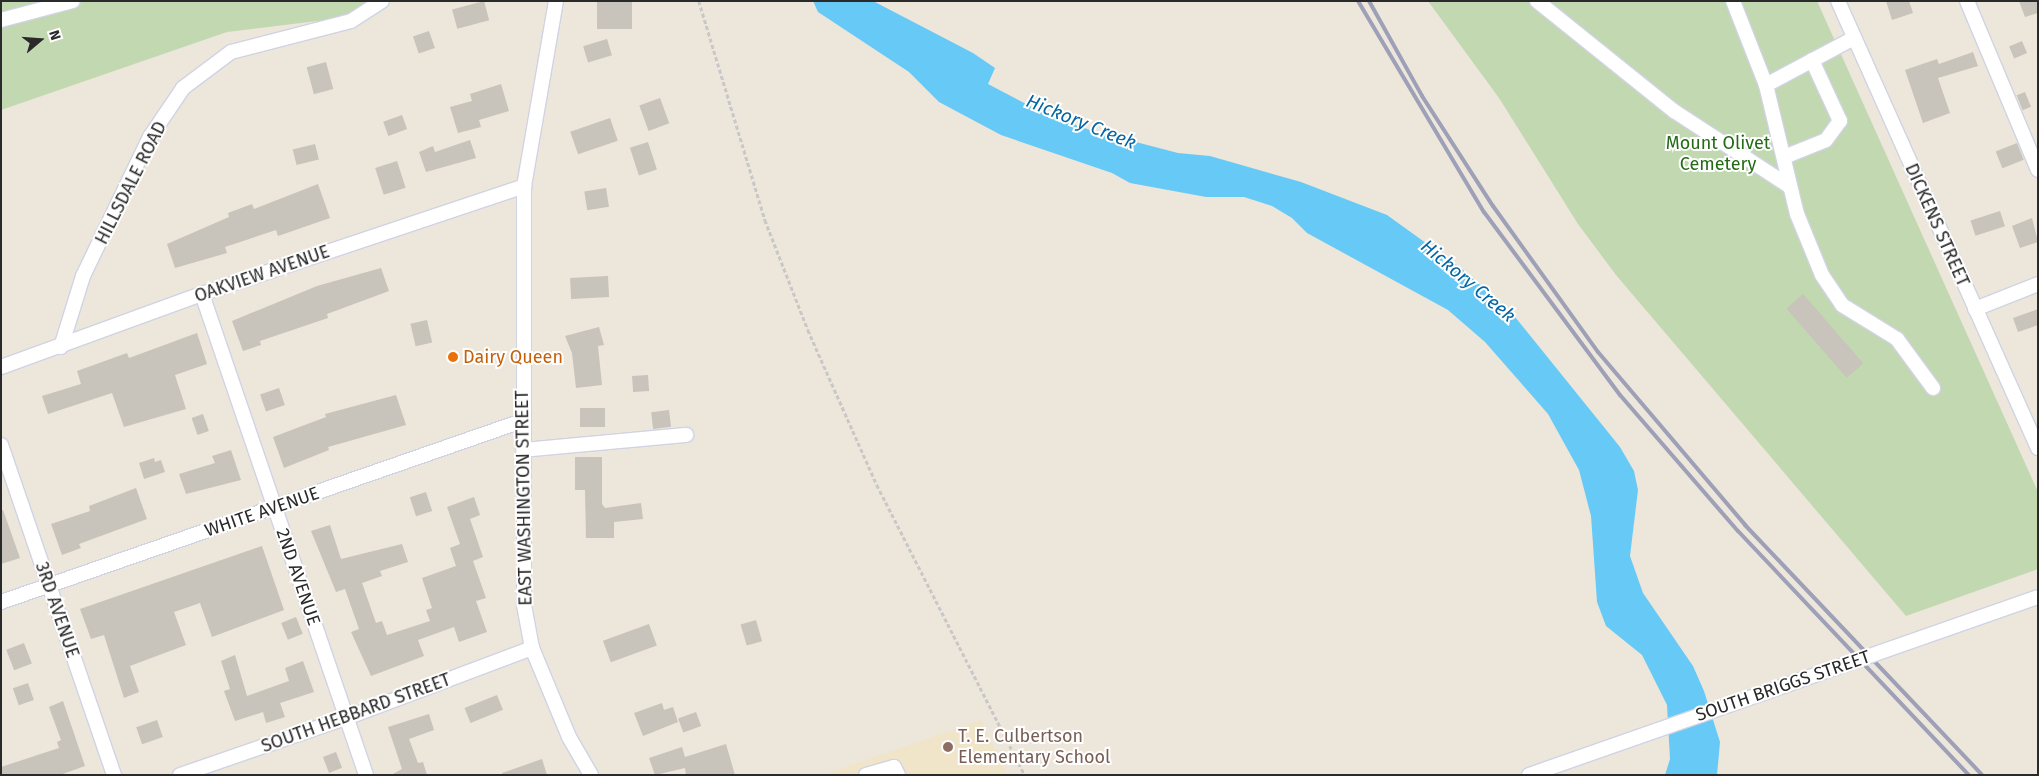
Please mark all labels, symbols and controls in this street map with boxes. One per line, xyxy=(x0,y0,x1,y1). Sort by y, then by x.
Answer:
north arrow xyxy=(15,15,65,65)
text: N xyxy=(45,28,64,42)
water label: Hickory Creek xyxy=(1023,90,1139,154)
street label: HILLSDALE ROAD xyxy=(91,118,171,248)
park label: Mount Olivet Cemetery xyxy=(1666,133,1770,176)
street label: DICKENS STREET xyxy=(1900,160,1974,290)
water label: Hickory Creek xyxy=(1416,235,1520,327)
street label: OAKVIEW AVENUE xyxy=(192,241,332,307)
place label: Dairy Queen xyxy=(463,346,563,368)
marker: Dairy Queen xyxy=(447,351,459,363)
street label: EAST WASHINGTON STREET xyxy=(511,390,537,606)
street label: WHITE AVENUE xyxy=(202,482,322,542)
street label: 2ND AVENUE xyxy=(271,526,325,628)
street label: 3RD AVENUE xyxy=(31,559,83,661)
street label: SOUTH BRIGGS STREET xyxy=(1693,646,1873,726)
street label: SOUTH HEBBARD STREET xyxy=(258,669,454,757)
place label: T. E. Culbertson Elementary School xyxy=(958,726,1110,769)
marker: T. E. Culbertson Elementary School xyxy=(942,741,954,753)

